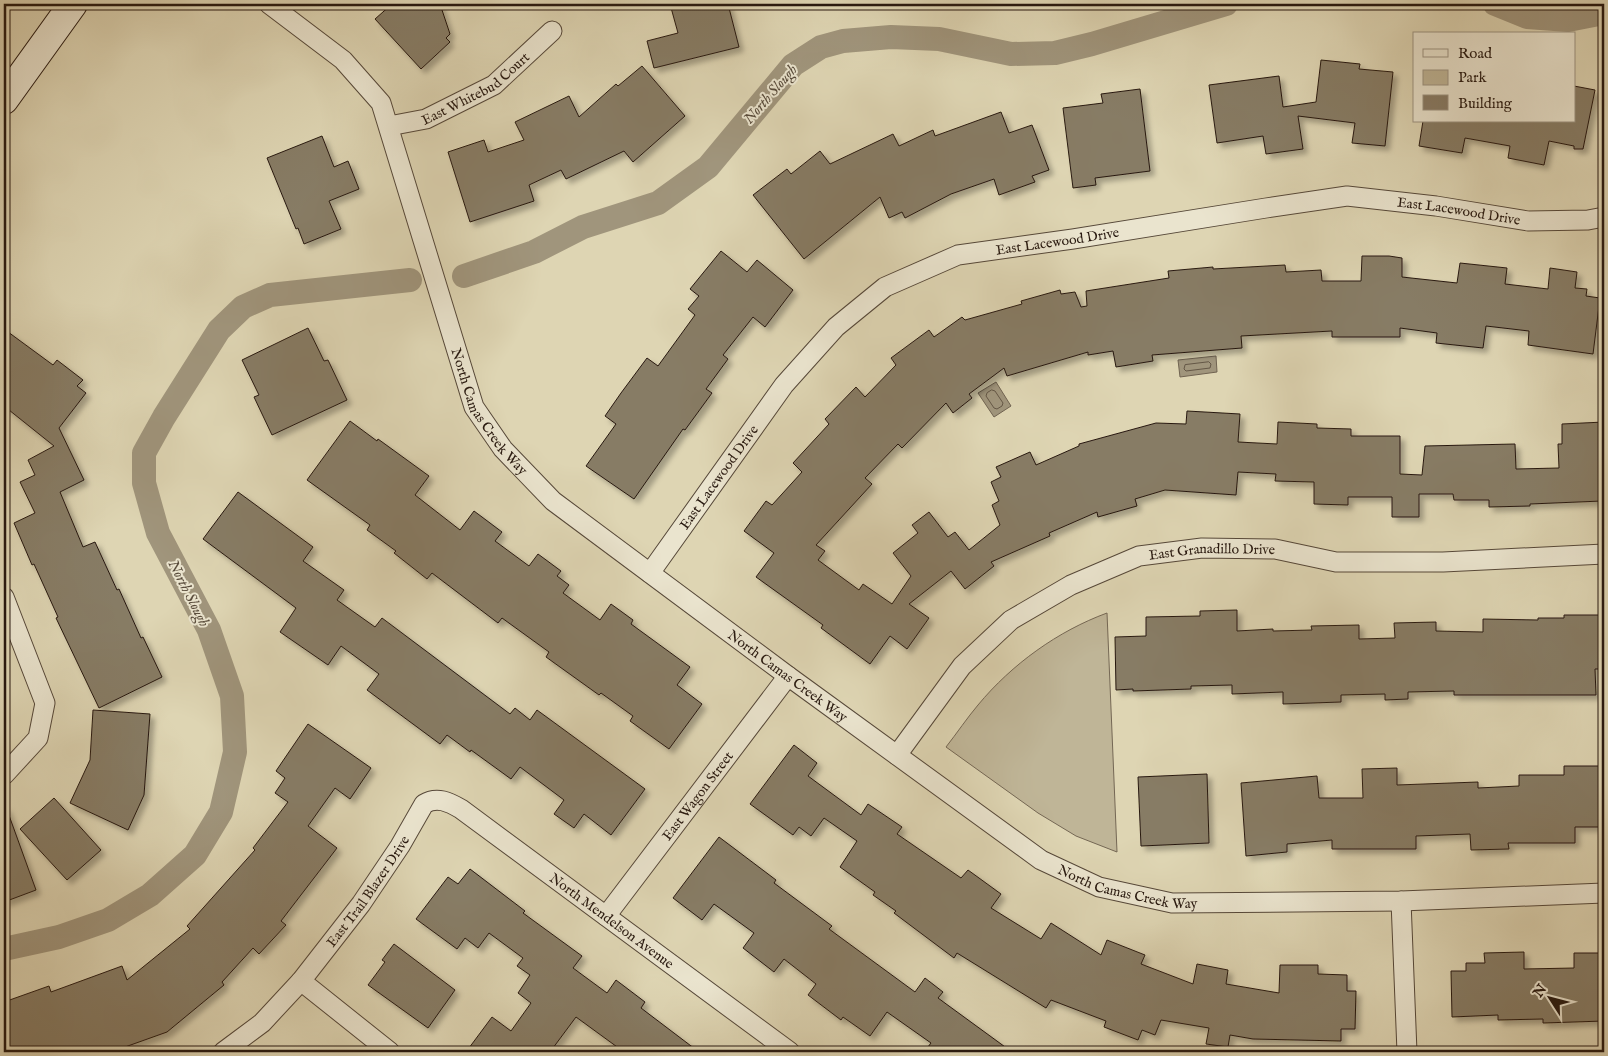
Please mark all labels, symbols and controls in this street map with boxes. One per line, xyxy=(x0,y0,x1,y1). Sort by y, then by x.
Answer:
legend xyxy=(1413,32,1576,122)
text: Road xyxy=(1458,44,1493,63)
street label: East Whitebud Court xyxy=(419,49,534,130)
water label: North Slough xyxy=(739,60,803,129)
text: Park xyxy=(1458,68,1488,87)
text: Building xyxy=(1458,94,1513,113)
street label: East Lacewood Drive xyxy=(1396,194,1522,230)
street label: East Lacewood Drive xyxy=(995,224,1121,260)
street label: North Camas Creek Way xyxy=(446,346,531,479)
street label: East Lacewood Drive xyxy=(676,421,763,533)
street label: East Granadillo Drive xyxy=(1148,540,1276,565)
water label: North Slough xyxy=(163,557,214,631)
street label: North Camas Creek Way xyxy=(724,626,851,726)
street label: East Wagon Street xyxy=(658,748,738,845)
street label: East Trail Blazer Drive xyxy=(323,832,414,951)
street label: North Camas Creek Way xyxy=(1055,861,1198,913)
street label: North Mendelson Avenue xyxy=(546,869,678,973)
north arrow xyxy=(1526,974,1576,1024)
text: N xyxy=(1529,981,1551,1002)

